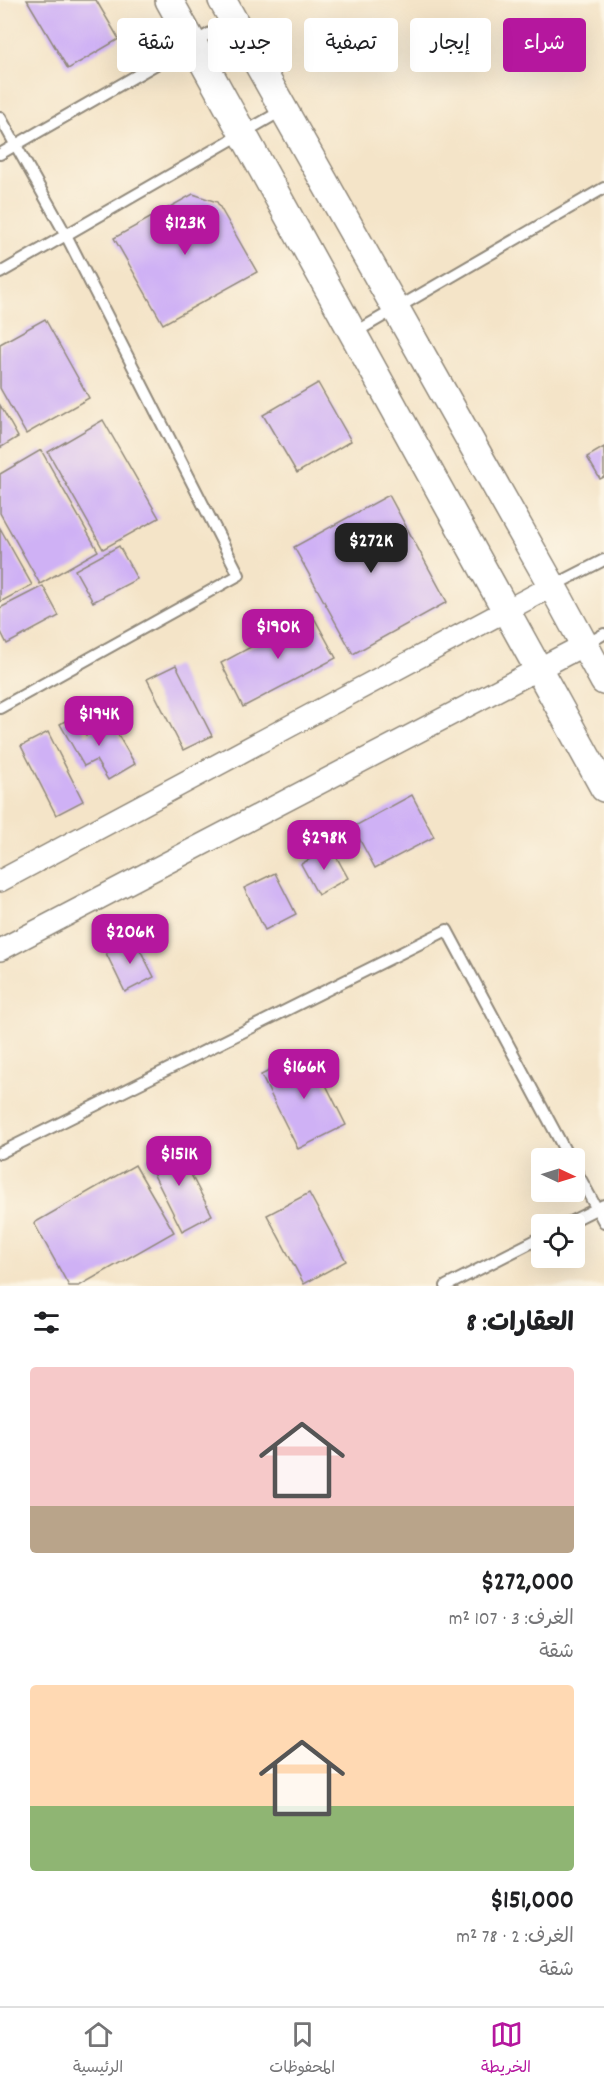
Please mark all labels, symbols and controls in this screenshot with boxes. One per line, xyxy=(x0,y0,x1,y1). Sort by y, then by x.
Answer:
chip: شقة xyxy=(117,18,196,72)
chip: جديد xyxy=(208,18,292,72)
chip: تصفية xyxy=(304,18,398,72)
chip: إيجار xyxy=(410,18,491,72)
chip: شراء xyxy=(503,18,586,72)
pin: $123K xyxy=(143,205,227,256)
text: $123K xyxy=(164,210,206,238)
pin: $272K xyxy=(329,523,413,574)
text: $272K xyxy=(349,528,393,556)
pin: $190K xyxy=(236,609,320,660)
text: $190K xyxy=(256,614,300,642)
pin: $194K xyxy=(57,696,141,747)
text: $194K xyxy=(78,701,120,729)
pin: $298K xyxy=(282,820,366,871)
text: $298K xyxy=(301,825,347,853)
pin: $206K xyxy=(88,914,172,965)
text: $206K xyxy=(106,919,154,947)
pin: $166K xyxy=(262,1049,346,1100)
text: $166K xyxy=(282,1054,326,1082)
pin: $151K xyxy=(137,1136,221,1187)
text: $151K xyxy=(160,1141,198,1169)
north arrow xyxy=(531,1148,585,1202)
map controls xyxy=(531,1148,585,1268)
button: locate xyxy=(531,1214,585,1268)
icon: filters xyxy=(30,1306,63,1339)
text: العقارات: 8 xyxy=(466,1306,574,1343)
icon: home xyxy=(248,1406,356,1514)
text: $272,000 xyxy=(481,1565,574,1602)
text: الغرف: 3 · 107 m² xyxy=(449,1606,574,1634)
text: شقة xyxy=(539,1639,574,1667)
icon: home xyxy=(248,1724,356,1832)
text: $151,000 xyxy=(490,1883,574,1920)
text: الغرف: 2 · 78 m² xyxy=(456,1924,574,1952)
text: شقة xyxy=(539,1957,574,1985)
tab: الرئيسية xyxy=(73,2018,123,2081)
tab: المحفوظات xyxy=(269,2018,335,2081)
tab: الخريطة xyxy=(481,2018,531,2081)

